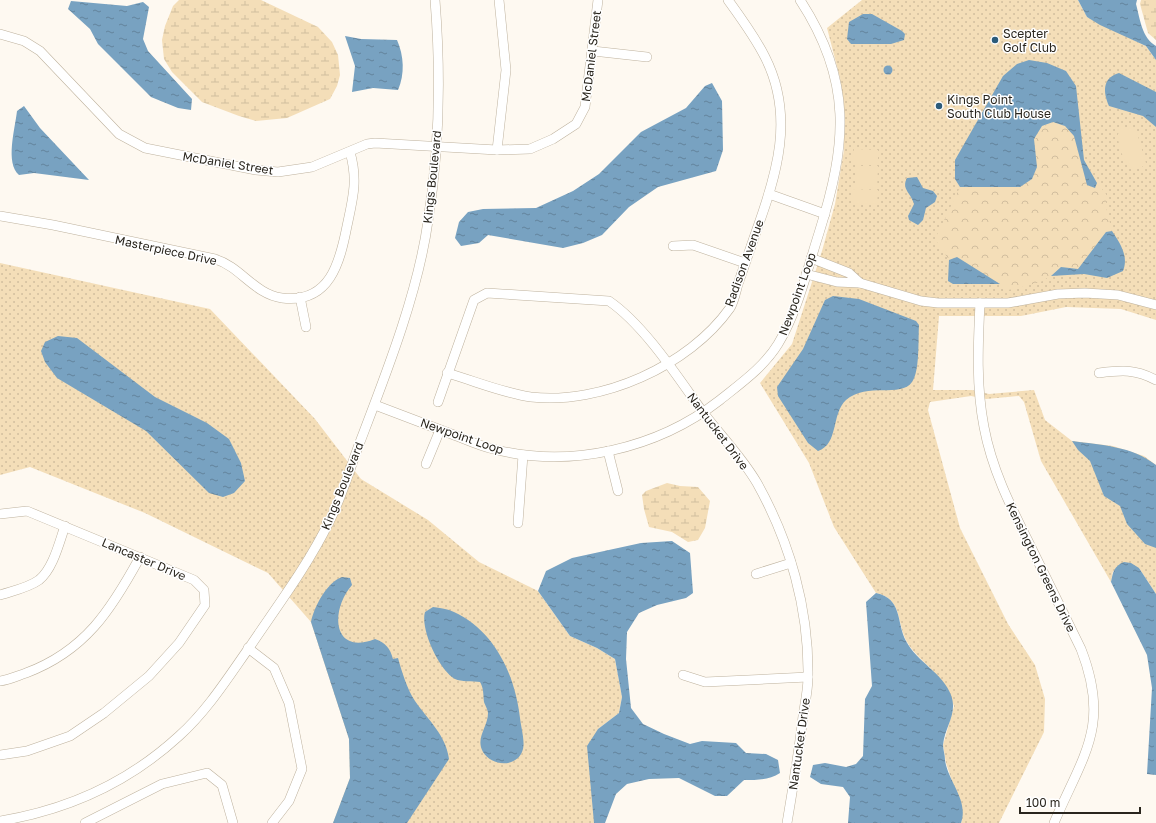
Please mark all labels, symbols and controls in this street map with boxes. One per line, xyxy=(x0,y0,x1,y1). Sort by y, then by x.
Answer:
street label: McDaniel Street xyxy=(578,9,604,103)
place label: Scepter Golf Club xyxy=(1003,26,1056,55)
marker: Scepter Golf Club xyxy=(990,35,1000,45)
place label: Kings Point South Club House xyxy=(947,92,1051,121)
marker: Kings Point South Club House xyxy=(934,101,944,111)
street label: Kings Boulevard xyxy=(420,130,444,224)
street label: McDaniel Street xyxy=(181,148,275,178)
street label: Radison Avenue xyxy=(721,217,767,309)
street label: Masterpiece Drive xyxy=(114,232,218,268)
street label: Newpoint Loop xyxy=(775,251,819,337)
street label: Nantucket Drive xyxy=(684,389,752,473)
street label: Newpoint Loop xyxy=(418,415,506,457)
street label: Kings Boulevard xyxy=(318,440,366,532)
street label: Kensington Greens Drive xyxy=(1003,500,1079,634)
street label: Lancaster Drive xyxy=(100,535,188,583)
street label: Nantucket Drive xyxy=(785,697,813,791)
scale bar xyxy=(1020,789,1140,815)
text: 100 m xyxy=(1026,795,1060,810)

